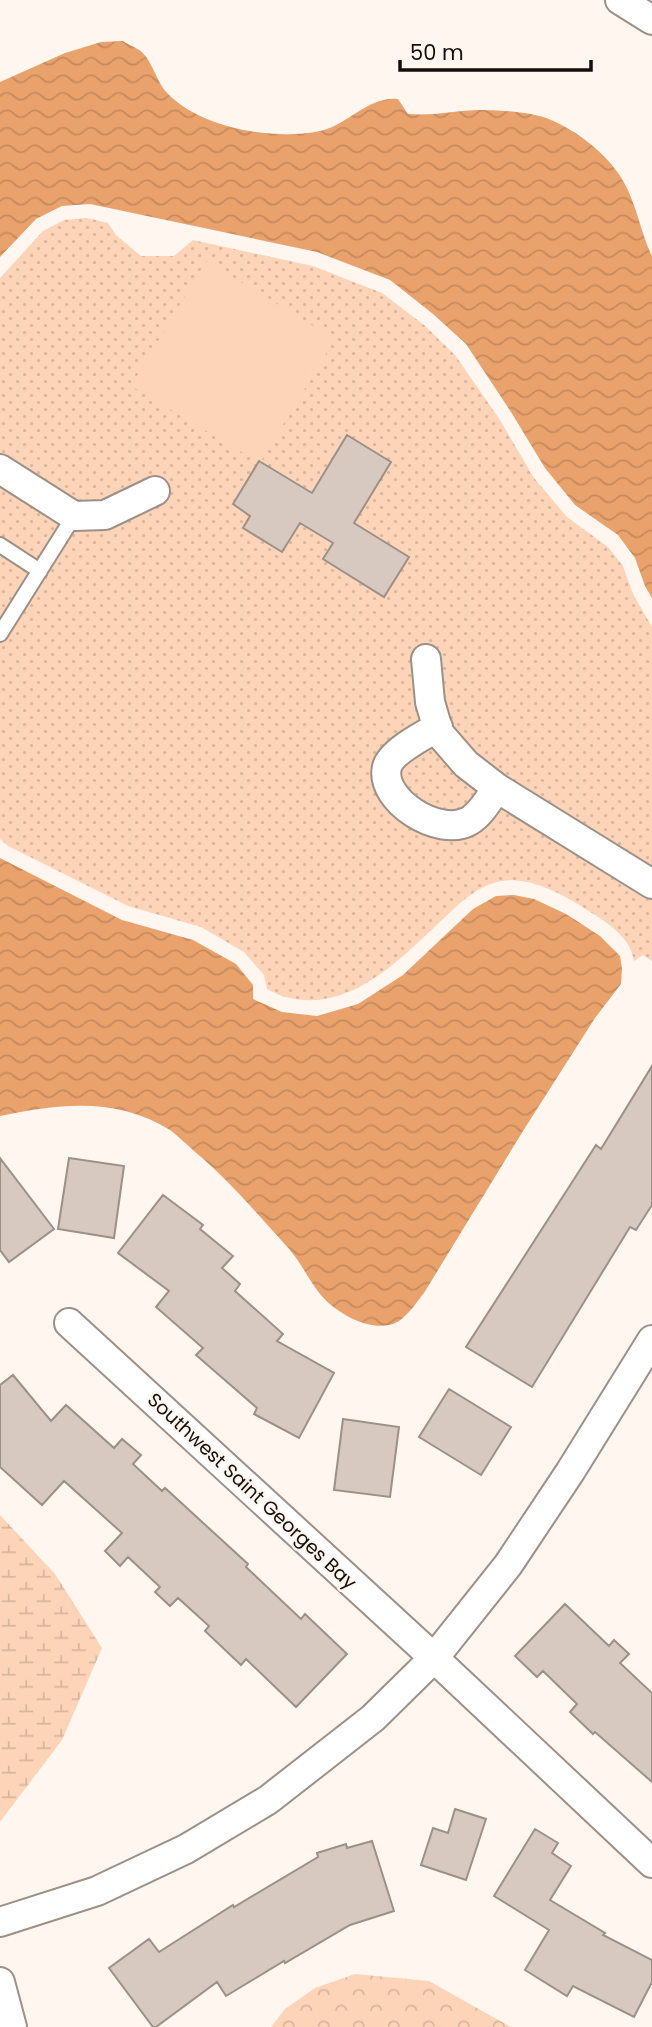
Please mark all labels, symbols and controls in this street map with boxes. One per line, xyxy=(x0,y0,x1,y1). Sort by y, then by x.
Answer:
scale bar xyxy=(400,28,591,72)
text: 50 m xyxy=(410,38,464,67)
street label: Southwest Saint Georges Bay xyxy=(141,1387,363,1596)

